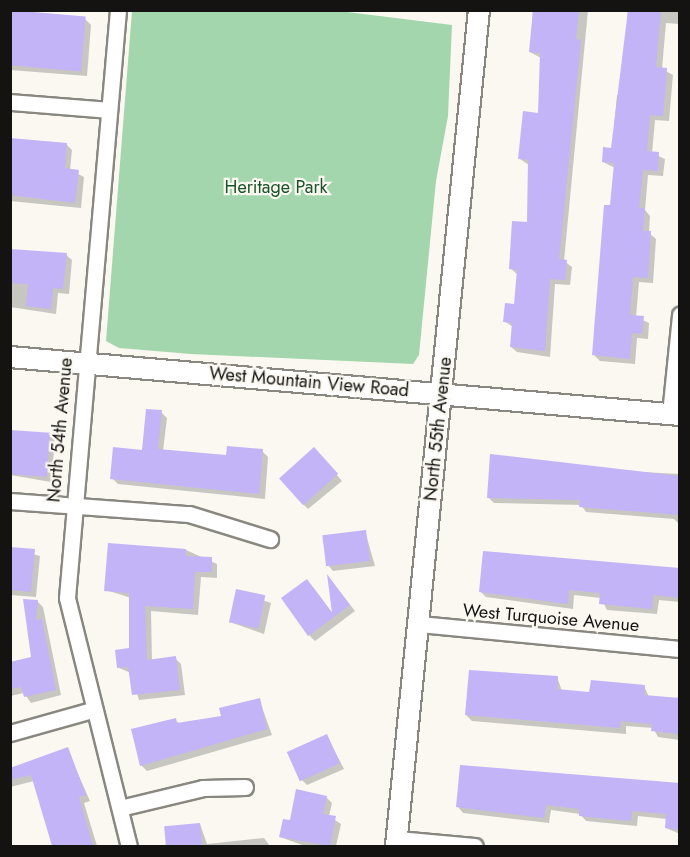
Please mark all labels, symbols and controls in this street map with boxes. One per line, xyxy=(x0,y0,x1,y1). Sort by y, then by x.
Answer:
park label: Heritage Park xyxy=(225,176,327,198)
street label: North 55th Avenue xyxy=(420,356,456,502)
street label: North 54th Avenue xyxy=(43,357,77,503)
street label: West Mountain View Road xyxy=(208,363,410,401)
street label: West Turquoise Avenue xyxy=(462,600,640,636)

